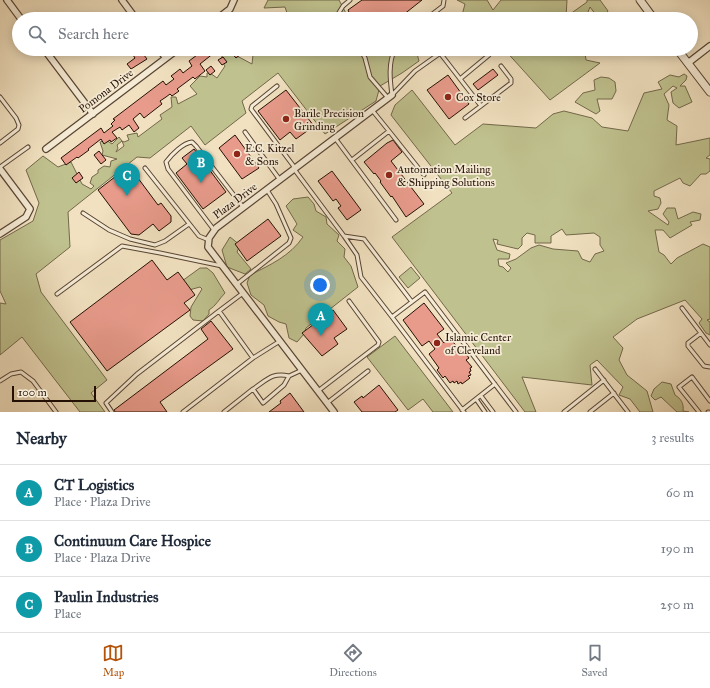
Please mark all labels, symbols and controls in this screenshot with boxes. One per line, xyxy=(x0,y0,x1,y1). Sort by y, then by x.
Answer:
search box xyxy=(12,12,698,56)
icon: search xyxy=(26,23,48,45)
text: Search here xyxy=(58,25,129,43)
street label: Pomona Drive xyxy=(76,66,136,116)
place label: Cox Store xyxy=(456,91,501,104)
marker: Cox Store xyxy=(443,92,453,102)
place label: Barile Precision Grinding xyxy=(294,107,364,133)
marker: Barile Precision Grinding xyxy=(281,114,291,124)
place label: E.C. Kitzel & Sons xyxy=(245,142,294,168)
marker: E.C. Kitzel & Sons xyxy=(232,149,242,159)
pin: B xyxy=(188,150,214,183)
pin: C xyxy=(114,163,140,196)
place label: Automation Mailing & Shipping Solutions xyxy=(396,163,495,189)
marker: Automation Mailing & Shipping Solutions xyxy=(384,170,394,180)
street label: Plaza Drive xyxy=(211,180,260,222)
your location xyxy=(310,275,330,295)
pin: A xyxy=(308,303,334,336)
place label: Islamic Center of Cleveland xyxy=(445,331,512,357)
marker: Islamic Center of Cleveland xyxy=(432,338,442,348)
scale bar xyxy=(12,384,96,403)
text: 100 m xyxy=(18,386,47,399)
text: Nearby xyxy=(16,428,67,449)
text: 3 results xyxy=(651,430,694,446)
text: CT Logistics xyxy=(54,476,134,494)
text: A xyxy=(25,485,33,501)
text: 60 m xyxy=(666,485,694,501)
text: Place · Plaza Drive xyxy=(54,494,151,510)
text: Continuum Care Hospice xyxy=(54,532,211,550)
text: B xyxy=(25,541,33,557)
text: 190 m xyxy=(661,541,694,557)
text: Place · Plaza Drive xyxy=(54,550,151,566)
text: Paulin Industries xyxy=(54,588,158,606)
text: C xyxy=(25,597,33,613)
text: 250 m xyxy=(660,597,694,613)
text: Place xyxy=(54,606,81,622)
tab: Map xyxy=(102,642,124,679)
tab: Directions xyxy=(329,642,377,679)
tab: Saved xyxy=(581,642,608,679)

